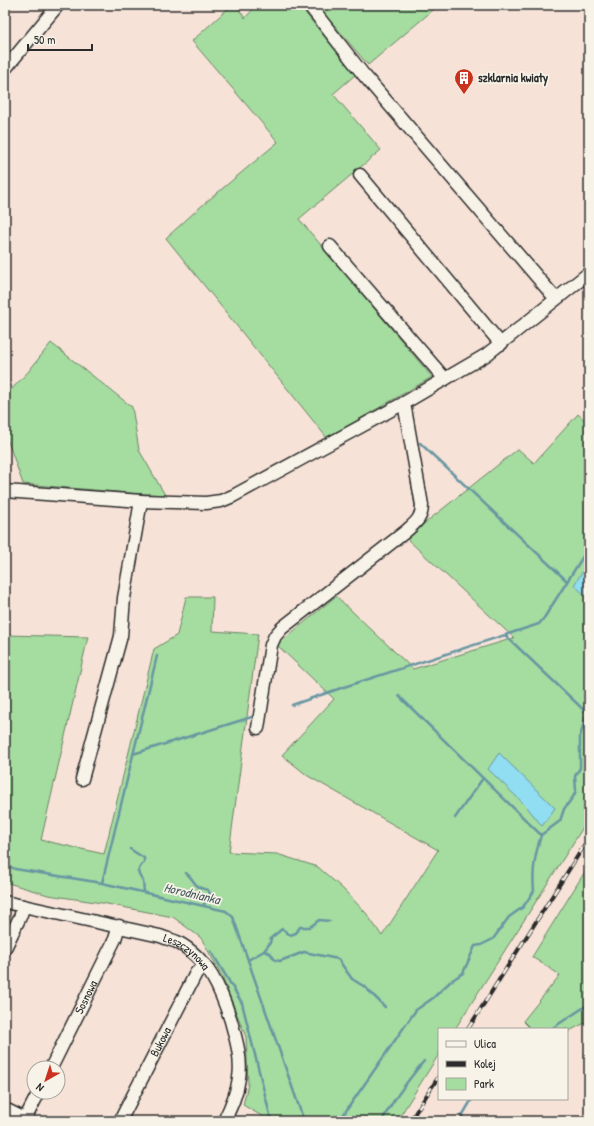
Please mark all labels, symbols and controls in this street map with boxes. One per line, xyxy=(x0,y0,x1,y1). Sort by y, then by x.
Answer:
scale bar xyxy=(28,26,92,52)
text: 50 m xyxy=(34,31,55,48)
building icon: szklarnia kwiaty xyxy=(453,67,475,95)
place label: szklarnia kwiaty xyxy=(478,69,548,87)
water label: Horodnianka xyxy=(162,878,224,909)
street label: Leszczynowa xyxy=(161,929,214,974)
street label: Sosnowa xyxy=(70,977,101,1017)
street label: Bukowa xyxy=(146,1024,175,1059)
legend xyxy=(438,1028,568,1100)
text: Ulica xyxy=(474,1035,496,1052)
text: Kolej xyxy=(474,1055,496,1072)
north arrow xyxy=(26,1060,66,1100)
text: Park xyxy=(474,1075,494,1092)
text: N xyxy=(33,1080,46,1095)

